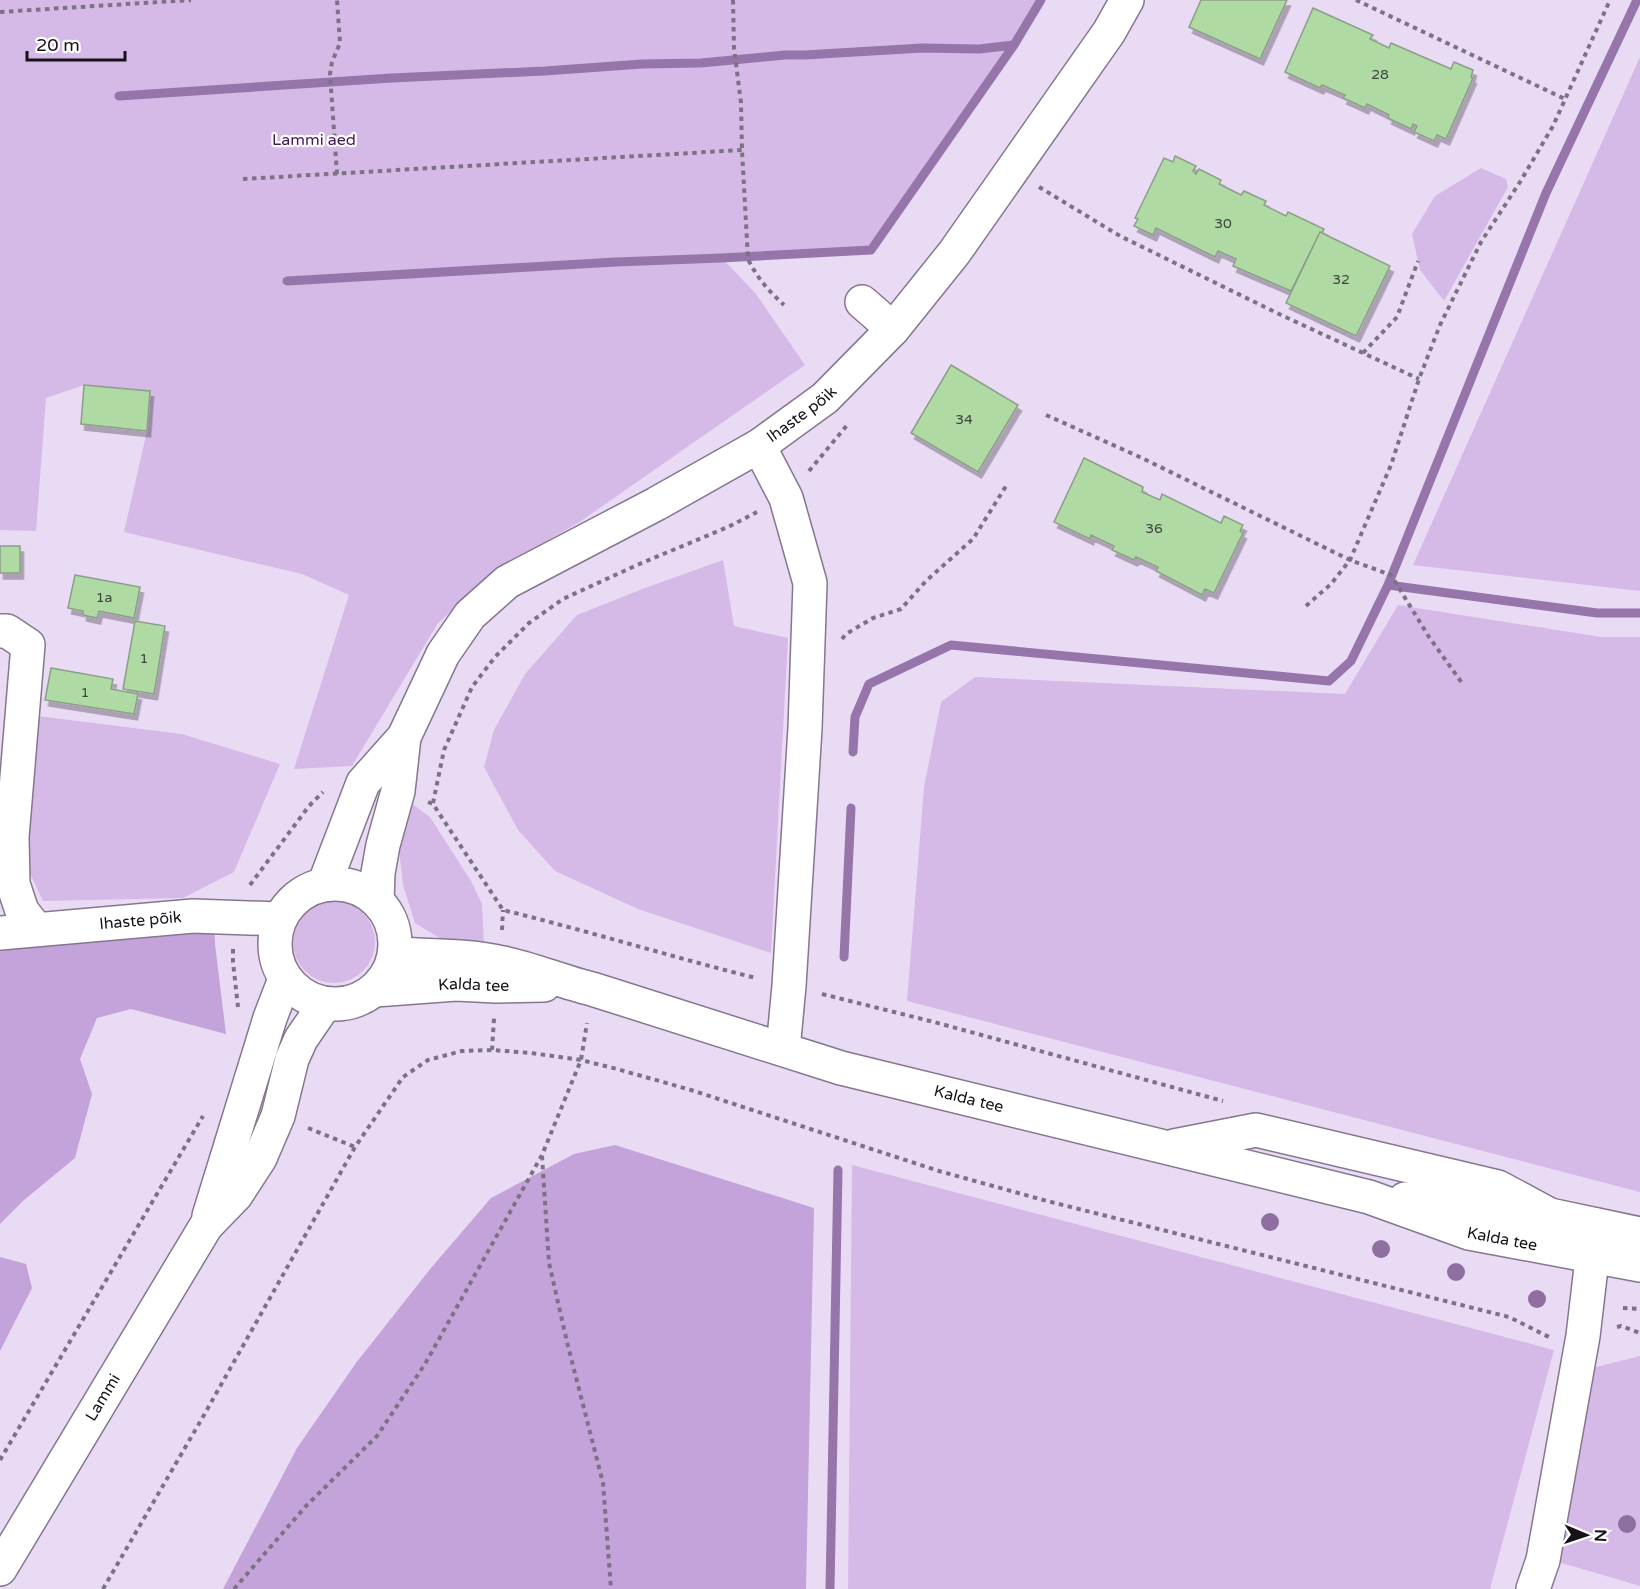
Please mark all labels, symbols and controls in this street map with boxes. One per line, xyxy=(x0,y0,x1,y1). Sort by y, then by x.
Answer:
scale bar xyxy=(27,24,124,62)
text: 20 m xyxy=(36,34,80,56)
house number: 28 xyxy=(1371,66,1389,83)
park label: Lammi aed xyxy=(272,130,356,150)
house number: 30 xyxy=(1214,215,1232,232)
house number: 32 xyxy=(1332,271,1350,288)
street label: Ihaste põik xyxy=(763,382,841,447)
house number: 34 xyxy=(955,411,973,428)
house number: 36 xyxy=(1145,520,1163,537)
house number: 1a xyxy=(96,589,112,606)
house number: 1 xyxy=(140,650,148,667)
house number: 1 xyxy=(81,684,89,701)
street label: Ihaste põik xyxy=(98,907,183,934)
street label: Kalda tee xyxy=(438,974,510,996)
street label: Kalda tee xyxy=(932,1081,1006,1117)
street label: Kalda tee xyxy=(1465,1223,1539,1256)
street label: Lammi xyxy=(81,1370,125,1425)
north arrow xyxy=(1556,1505,1616,1565)
text: N xyxy=(1590,1529,1610,1542)

